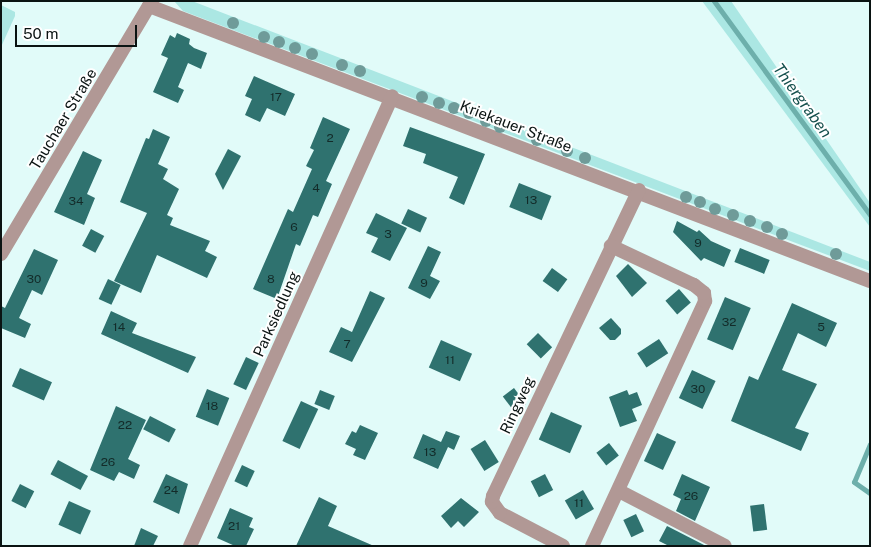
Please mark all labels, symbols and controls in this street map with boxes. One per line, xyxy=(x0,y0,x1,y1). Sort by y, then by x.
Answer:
scale bar xyxy=(18,15,140,47)
text: 50 m xyxy=(23,25,58,42)
water label: Thiergraben xyxy=(769,60,835,142)
street label: Tauchaer Straße xyxy=(26,65,100,173)
house number: 17 xyxy=(270,91,282,105)
street label: Kriekauer Straße xyxy=(458,96,574,156)
house number: 2 xyxy=(326,132,334,146)
house number: 4 xyxy=(312,182,320,196)
house number: 13 xyxy=(525,194,537,208)
house number: 34 xyxy=(68,195,84,209)
house number: 6 xyxy=(290,221,298,235)
house number: 3 xyxy=(384,228,392,242)
house number: 9 xyxy=(694,237,702,251)
street label: Parksiedlung xyxy=(249,268,303,360)
house number: 30 xyxy=(27,273,41,287)
house number: 8 xyxy=(267,273,275,287)
house number: 9 xyxy=(420,277,428,291)
house number: 32 xyxy=(722,316,736,330)
house number: 14 xyxy=(113,321,125,335)
house number: 5 xyxy=(817,321,825,335)
house number: 7 xyxy=(343,338,351,352)
house number: 11 xyxy=(445,354,455,368)
street label: Ringweg xyxy=(496,373,538,437)
house number: 30 xyxy=(691,383,705,397)
house number: 18 xyxy=(206,400,218,414)
house number: 22 xyxy=(118,419,132,433)
house number: 13 xyxy=(424,446,436,460)
house number: 26 xyxy=(101,456,115,470)
house number: 24 xyxy=(164,484,178,498)
house number: 26 xyxy=(684,490,698,504)
house number: 11 xyxy=(574,497,584,511)
house number: 21 xyxy=(228,520,240,534)

